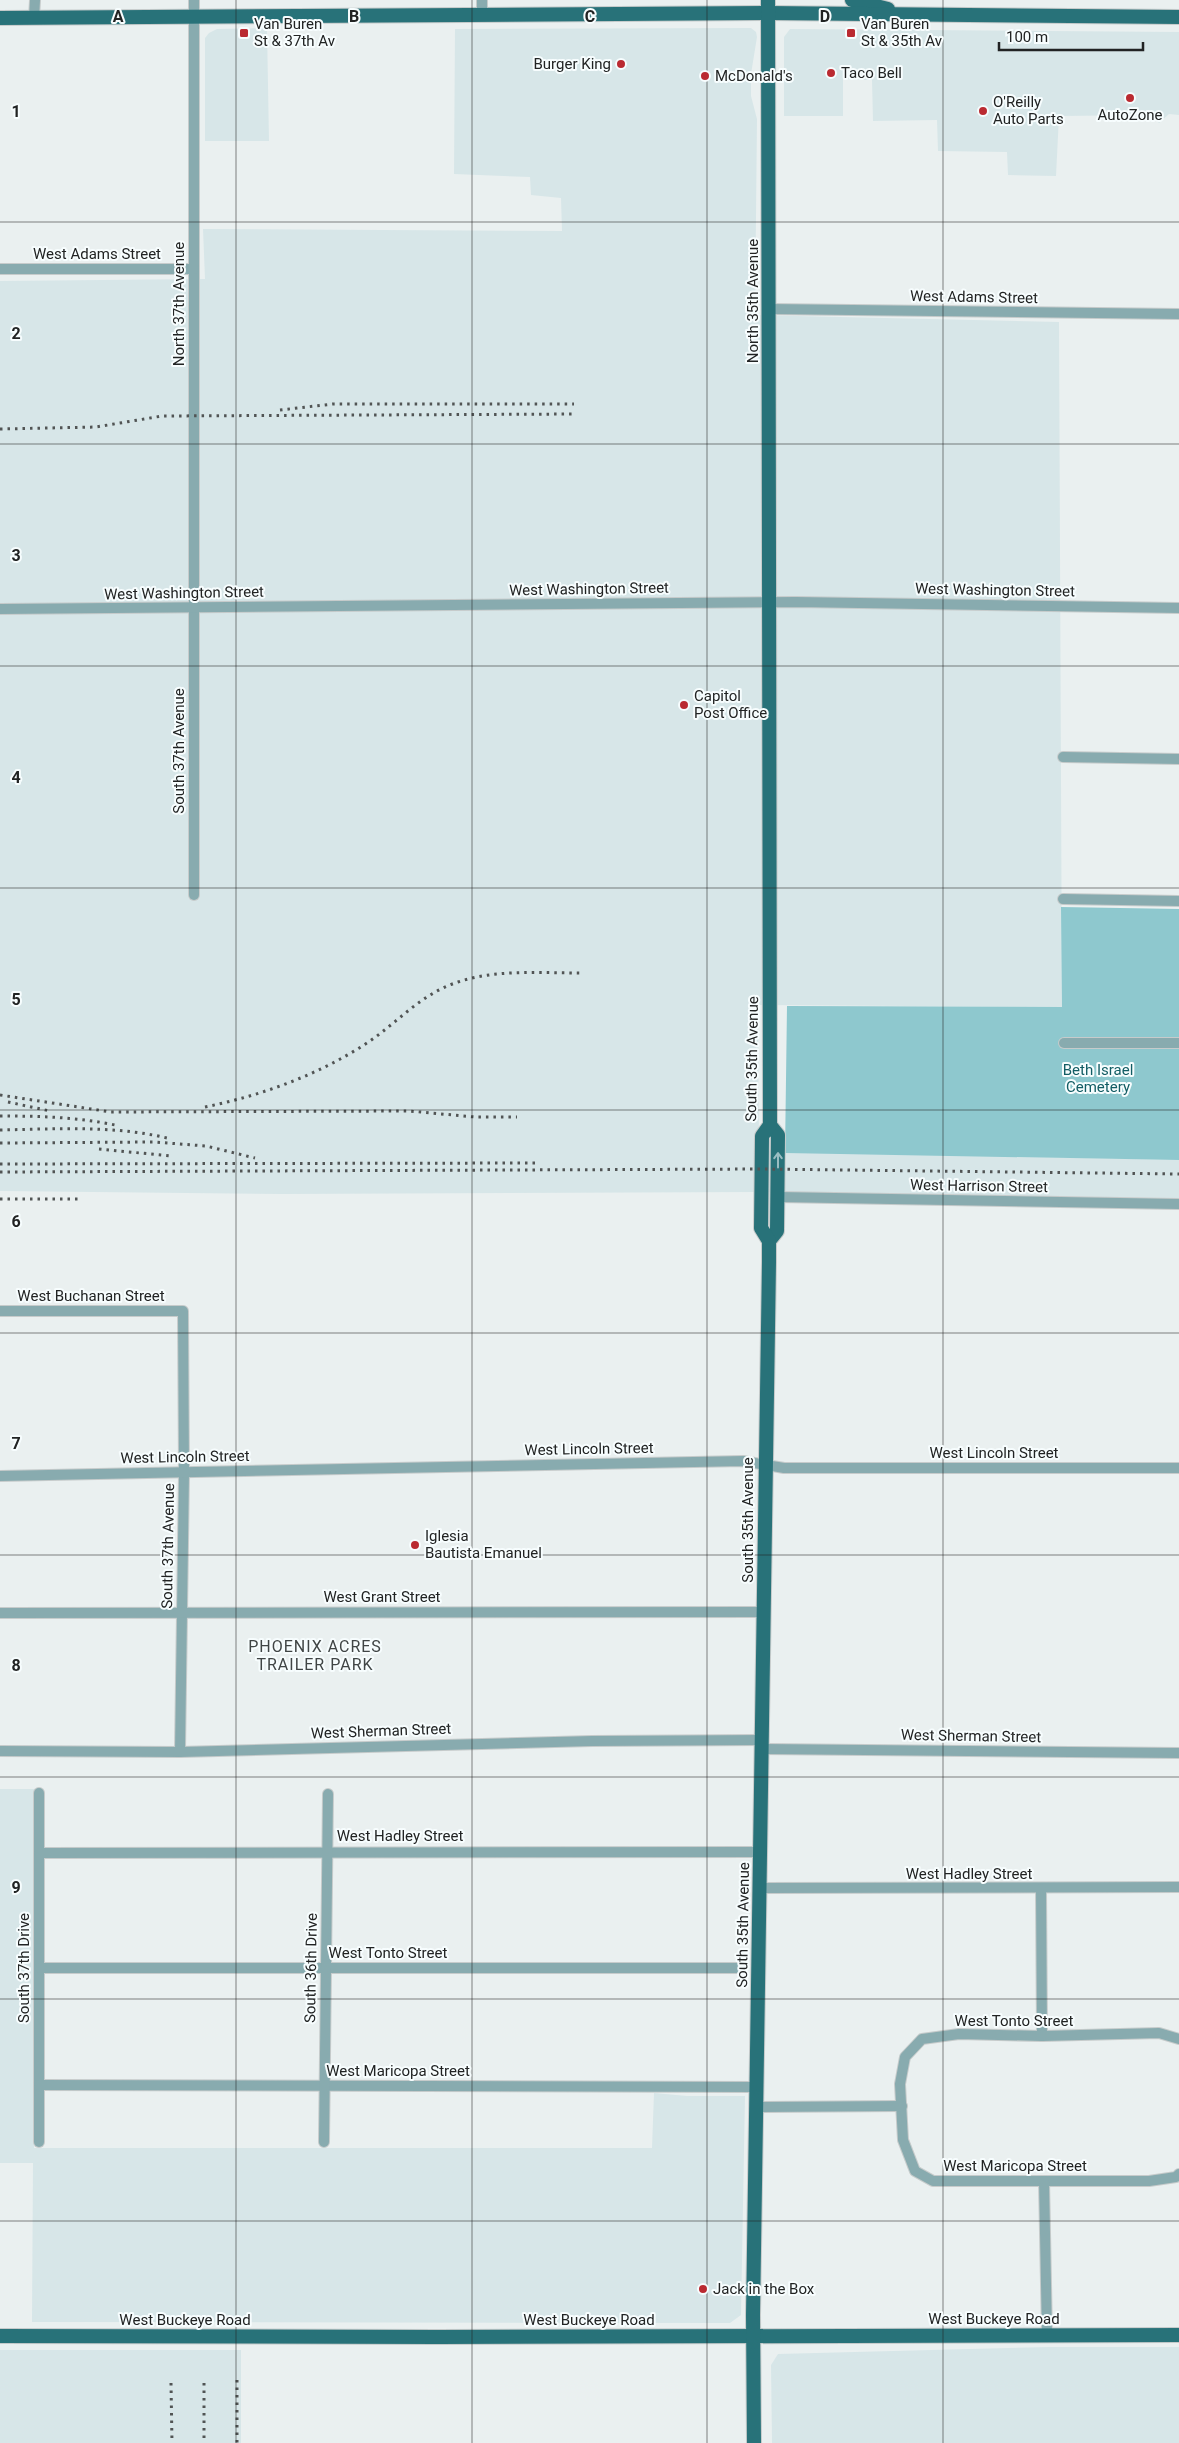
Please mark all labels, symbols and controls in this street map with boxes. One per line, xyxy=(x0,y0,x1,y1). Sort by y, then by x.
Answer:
text: A xyxy=(113,7,124,26)
text: B xyxy=(349,7,359,26)
text: C xyxy=(585,7,595,26)
text: D xyxy=(820,7,830,26)
place label: Van Buren St & 37th Av xyxy=(254,15,335,50)
place label: Van Buren St & 35th Av xyxy=(861,15,942,50)
scale bar xyxy=(999,20,1143,52)
marker: Van Buren St & 37th Av xyxy=(238,27,250,39)
marker: Van Buren St & 35th Av xyxy=(845,27,857,39)
text: 100 m xyxy=(1006,28,1048,46)
place label: Burger King xyxy=(533,55,611,73)
marker: Burger King xyxy=(615,58,627,70)
place label: Taco Bell xyxy=(841,64,902,82)
place label: McDonald's xyxy=(715,67,793,85)
marker: Taco Bell xyxy=(825,67,837,79)
marker: McDonald's xyxy=(699,70,711,82)
marker: AutoZone xyxy=(1124,92,1136,104)
place label: O'Reilly Auto Parts xyxy=(993,93,1064,128)
text: 1 xyxy=(11,102,21,121)
marker: O'Reilly Auto Parts xyxy=(977,105,989,117)
place label: AutoZone xyxy=(1098,106,1162,124)
street label: North 35th Avenue xyxy=(744,239,762,363)
street label: North 37th Avenue xyxy=(170,242,188,366)
street label: West Adams Street xyxy=(33,245,161,263)
street label: West Adams Street xyxy=(910,287,1038,307)
text: 2 xyxy=(11,324,21,343)
text: 3 xyxy=(11,546,21,565)
street label: West Washington Street xyxy=(509,579,669,599)
street label: West Washington Street xyxy=(915,580,1075,600)
street label: West Washington Street xyxy=(104,583,264,603)
place label: Capitol Post Office xyxy=(694,687,767,722)
street label: South 37th Avenue xyxy=(170,688,188,814)
marker: Capitol Post Office xyxy=(678,699,690,711)
text: 4 xyxy=(11,768,21,787)
text: 5 xyxy=(11,990,21,1009)
street label: South 35th Avenue xyxy=(742,996,762,1122)
park label: Beth Israel Cemetery xyxy=(1063,1061,1133,1096)
one-way arrow xyxy=(773,1153,783,1169)
street label: West Harrison Street xyxy=(910,1176,1048,1196)
text: 6 xyxy=(11,1212,21,1231)
street label: West Buchanan Street xyxy=(17,1287,165,1305)
text: 7 xyxy=(11,1434,21,1453)
street label: West Lincoln Street xyxy=(524,1439,654,1459)
street label: West Lincoln Street xyxy=(929,1444,1059,1462)
street label: West Lincoln Street xyxy=(120,1447,250,1467)
street label: South 35th Avenue xyxy=(739,1457,757,1583)
street label: South 37th Avenue xyxy=(158,1483,178,1609)
place label: Iglesia Bautista Emanuel xyxy=(425,1527,542,1562)
marker: Iglesia Bautista Emanuel xyxy=(409,1539,421,1551)
street label: West Grant Street xyxy=(323,1588,441,1606)
district label: PHOENIX ACRES TRAILER PARK xyxy=(248,1637,382,1674)
text: 8 xyxy=(11,1656,21,1675)
street label: West Sherman Street xyxy=(310,1720,452,1742)
street label: West Sherman Street xyxy=(901,1726,1041,1746)
street label: West Hadley Street xyxy=(337,1827,463,1845)
street label: South 35th Avenue xyxy=(733,1862,753,1988)
street label: West Hadley Street xyxy=(906,1865,1032,1883)
text: 9 xyxy=(11,1878,21,1897)
street label: South 37th Drive xyxy=(15,1913,33,2023)
street label: South 36th Drive xyxy=(301,1913,321,2023)
street label: West Tonto Street xyxy=(329,1944,447,1962)
street label: West Tonto Street xyxy=(955,2012,1073,2030)
street label: West Maricopa Street xyxy=(326,2062,470,2080)
street label: West Maricopa Street xyxy=(943,2157,1087,2175)
place label: Jack in the Box xyxy=(713,2280,815,2298)
marker: Jack in the Box xyxy=(697,2283,709,2295)
street label: West Buckeye Road xyxy=(928,2310,1060,2328)
street label: West Buckeye Road xyxy=(119,2311,251,2329)
street label: West Buckeye Road xyxy=(523,2311,655,2329)

